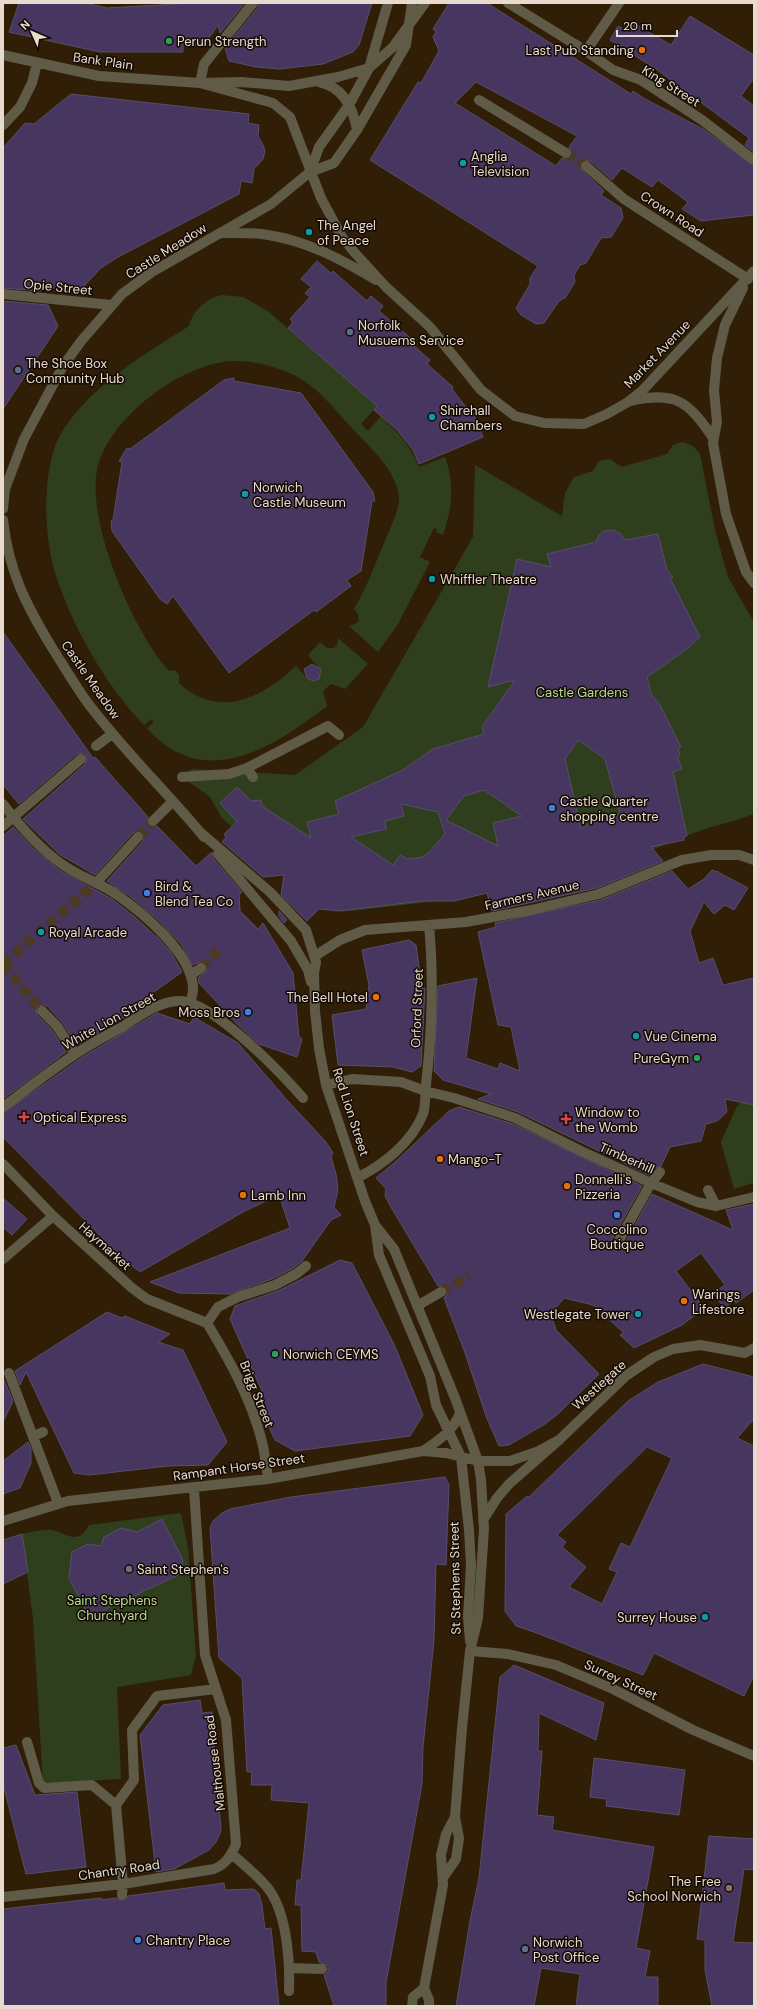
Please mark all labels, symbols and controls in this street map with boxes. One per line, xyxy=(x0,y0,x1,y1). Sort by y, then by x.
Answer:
north arrow xyxy=(12,12,52,52)
scale bar xyxy=(617,12,677,38)
text: N xyxy=(17,17,33,33)
text: 20 m xyxy=(623,18,652,34)
place label: Perun Strength xyxy=(177,33,267,50)
marker: Perun Strength xyxy=(164,36,174,46)
place label: Last Pub Standing xyxy=(526,42,634,59)
marker: Last Pub Standing xyxy=(637,45,647,55)
street label: Bank Plain xyxy=(72,48,134,74)
street label: King Street xyxy=(639,61,703,111)
place label: Anglia Television xyxy=(471,148,529,180)
marker: Anglia Television xyxy=(458,158,468,168)
street label: Crown Road xyxy=(637,187,707,241)
place label: The Angel of Peace xyxy=(317,217,376,249)
street label: Castle Meadow xyxy=(122,219,210,283)
marker: The Angel of Peace xyxy=(304,227,314,237)
street label: Opie Street xyxy=(23,275,93,299)
street label: Market Avenue xyxy=(620,316,694,392)
place label: Norfolk Musuems Service xyxy=(358,317,464,349)
marker: Norfolk Musuems Service xyxy=(345,327,355,337)
place label: The Shoe Box Community Hub xyxy=(26,355,124,387)
marker: The Shoe Box Community Hub xyxy=(13,365,23,375)
place label: Shirehall Chambers xyxy=(440,402,502,434)
marker: Shirehall Chambers xyxy=(427,412,437,422)
place label: Norwich Castle Museum xyxy=(253,479,346,511)
marker: Norwich Castle Museum xyxy=(240,489,250,499)
place label: Whiffler Theatre xyxy=(440,571,537,588)
marker: Whiffler Theatre xyxy=(427,574,437,584)
street label: Castle Meadow xyxy=(58,637,125,723)
park label: Castle Gardens xyxy=(536,684,628,701)
place label: Castle Quarter shopping centre xyxy=(560,793,659,825)
marker: Castle Quarter shopping centre xyxy=(547,803,557,813)
street label: Farmers Avenue xyxy=(483,876,581,914)
place label: Bird & Blend Tea Co xyxy=(155,878,234,910)
marker: Bird & Blend Tea Co xyxy=(142,888,152,898)
place label: Royal Arcade xyxy=(49,924,127,941)
marker: Royal Arcade xyxy=(36,927,46,937)
street label: Orford Street xyxy=(407,968,427,1048)
street label: White Lion Street xyxy=(59,988,159,1054)
place label: The Bell Hotel xyxy=(286,989,368,1006)
marker: The Bell Hotel xyxy=(371,992,381,1002)
place label: Moss Bros xyxy=(178,1004,240,1021)
marker: Moss Bros xyxy=(243,1007,253,1017)
place label: Vue Cinema xyxy=(644,1028,717,1045)
marker: Vue Cinema xyxy=(631,1031,641,1041)
place label: PureGym xyxy=(633,1050,689,1067)
marker: PureGym xyxy=(692,1053,702,1063)
street label: Red Lion Street xyxy=(329,1066,373,1158)
place label: Window to the Womb xyxy=(575,1104,640,1136)
place label: Optical Express xyxy=(33,1109,127,1126)
marker: Optical Express xyxy=(18,1111,30,1123)
marker: Window to the Womb xyxy=(560,1113,572,1125)
street label: Timberhill xyxy=(597,1138,657,1178)
place label: Mango-T xyxy=(448,1151,502,1168)
marker: Mango-T xyxy=(435,1154,445,1164)
place label: Donnelli's Pizzeria xyxy=(575,1171,631,1203)
marker: Donnelli's Pizzeria xyxy=(562,1181,572,1191)
place label: Lamb Inn xyxy=(251,1187,306,1204)
marker: Lamb Inn xyxy=(238,1190,248,1200)
marker: Coccolino Boutique xyxy=(612,1210,622,1220)
street label: Haymarket xyxy=(75,1218,135,1274)
place label: Coccolino Boutique xyxy=(587,1221,648,1253)
place label: Warings Lifestore xyxy=(692,1286,744,1318)
marker: Warings Lifestore xyxy=(679,1296,689,1306)
place label: Westlegate Tower xyxy=(524,1306,630,1323)
marker: Westlegate Tower xyxy=(633,1309,643,1319)
place label: Norwich CEYMS xyxy=(283,1346,379,1363)
marker: Norwich CEYMS xyxy=(270,1349,280,1359)
street label: Westlegate xyxy=(568,1356,630,1414)
street label: Brigg Street xyxy=(236,1358,278,1430)
street label: Rampant Horse Street xyxy=(172,1449,306,1485)
street label: St Stephens Street xyxy=(446,1521,464,1635)
place label: Saint Stephen's xyxy=(137,1561,229,1578)
marker: Saint Stephen's xyxy=(124,1564,134,1574)
park label: Saint Stephens Churchyard xyxy=(67,1592,157,1624)
place label: Surrey House xyxy=(617,1609,697,1626)
marker: Surrey House xyxy=(700,1612,710,1622)
street label: Surrey Street xyxy=(582,1656,660,1704)
street label: Malthouse Road xyxy=(201,1714,229,1812)
street label: Chantry Road xyxy=(77,1856,161,1884)
place label: The Free School Norwich xyxy=(627,1873,721,1905)
marker: The Free School Norwich xyxy=(724,1883,734,1893)
place label: Chantry Place xyxy=(146,1932,230,1949)
place label: Norwich Post Office xyxy=(533,1934,599,1966)
marker: Chantry Place xyxy=(133,1935,143,1945)
marker: Norwich Post Office xyxy=(520,1944,530,1954)

